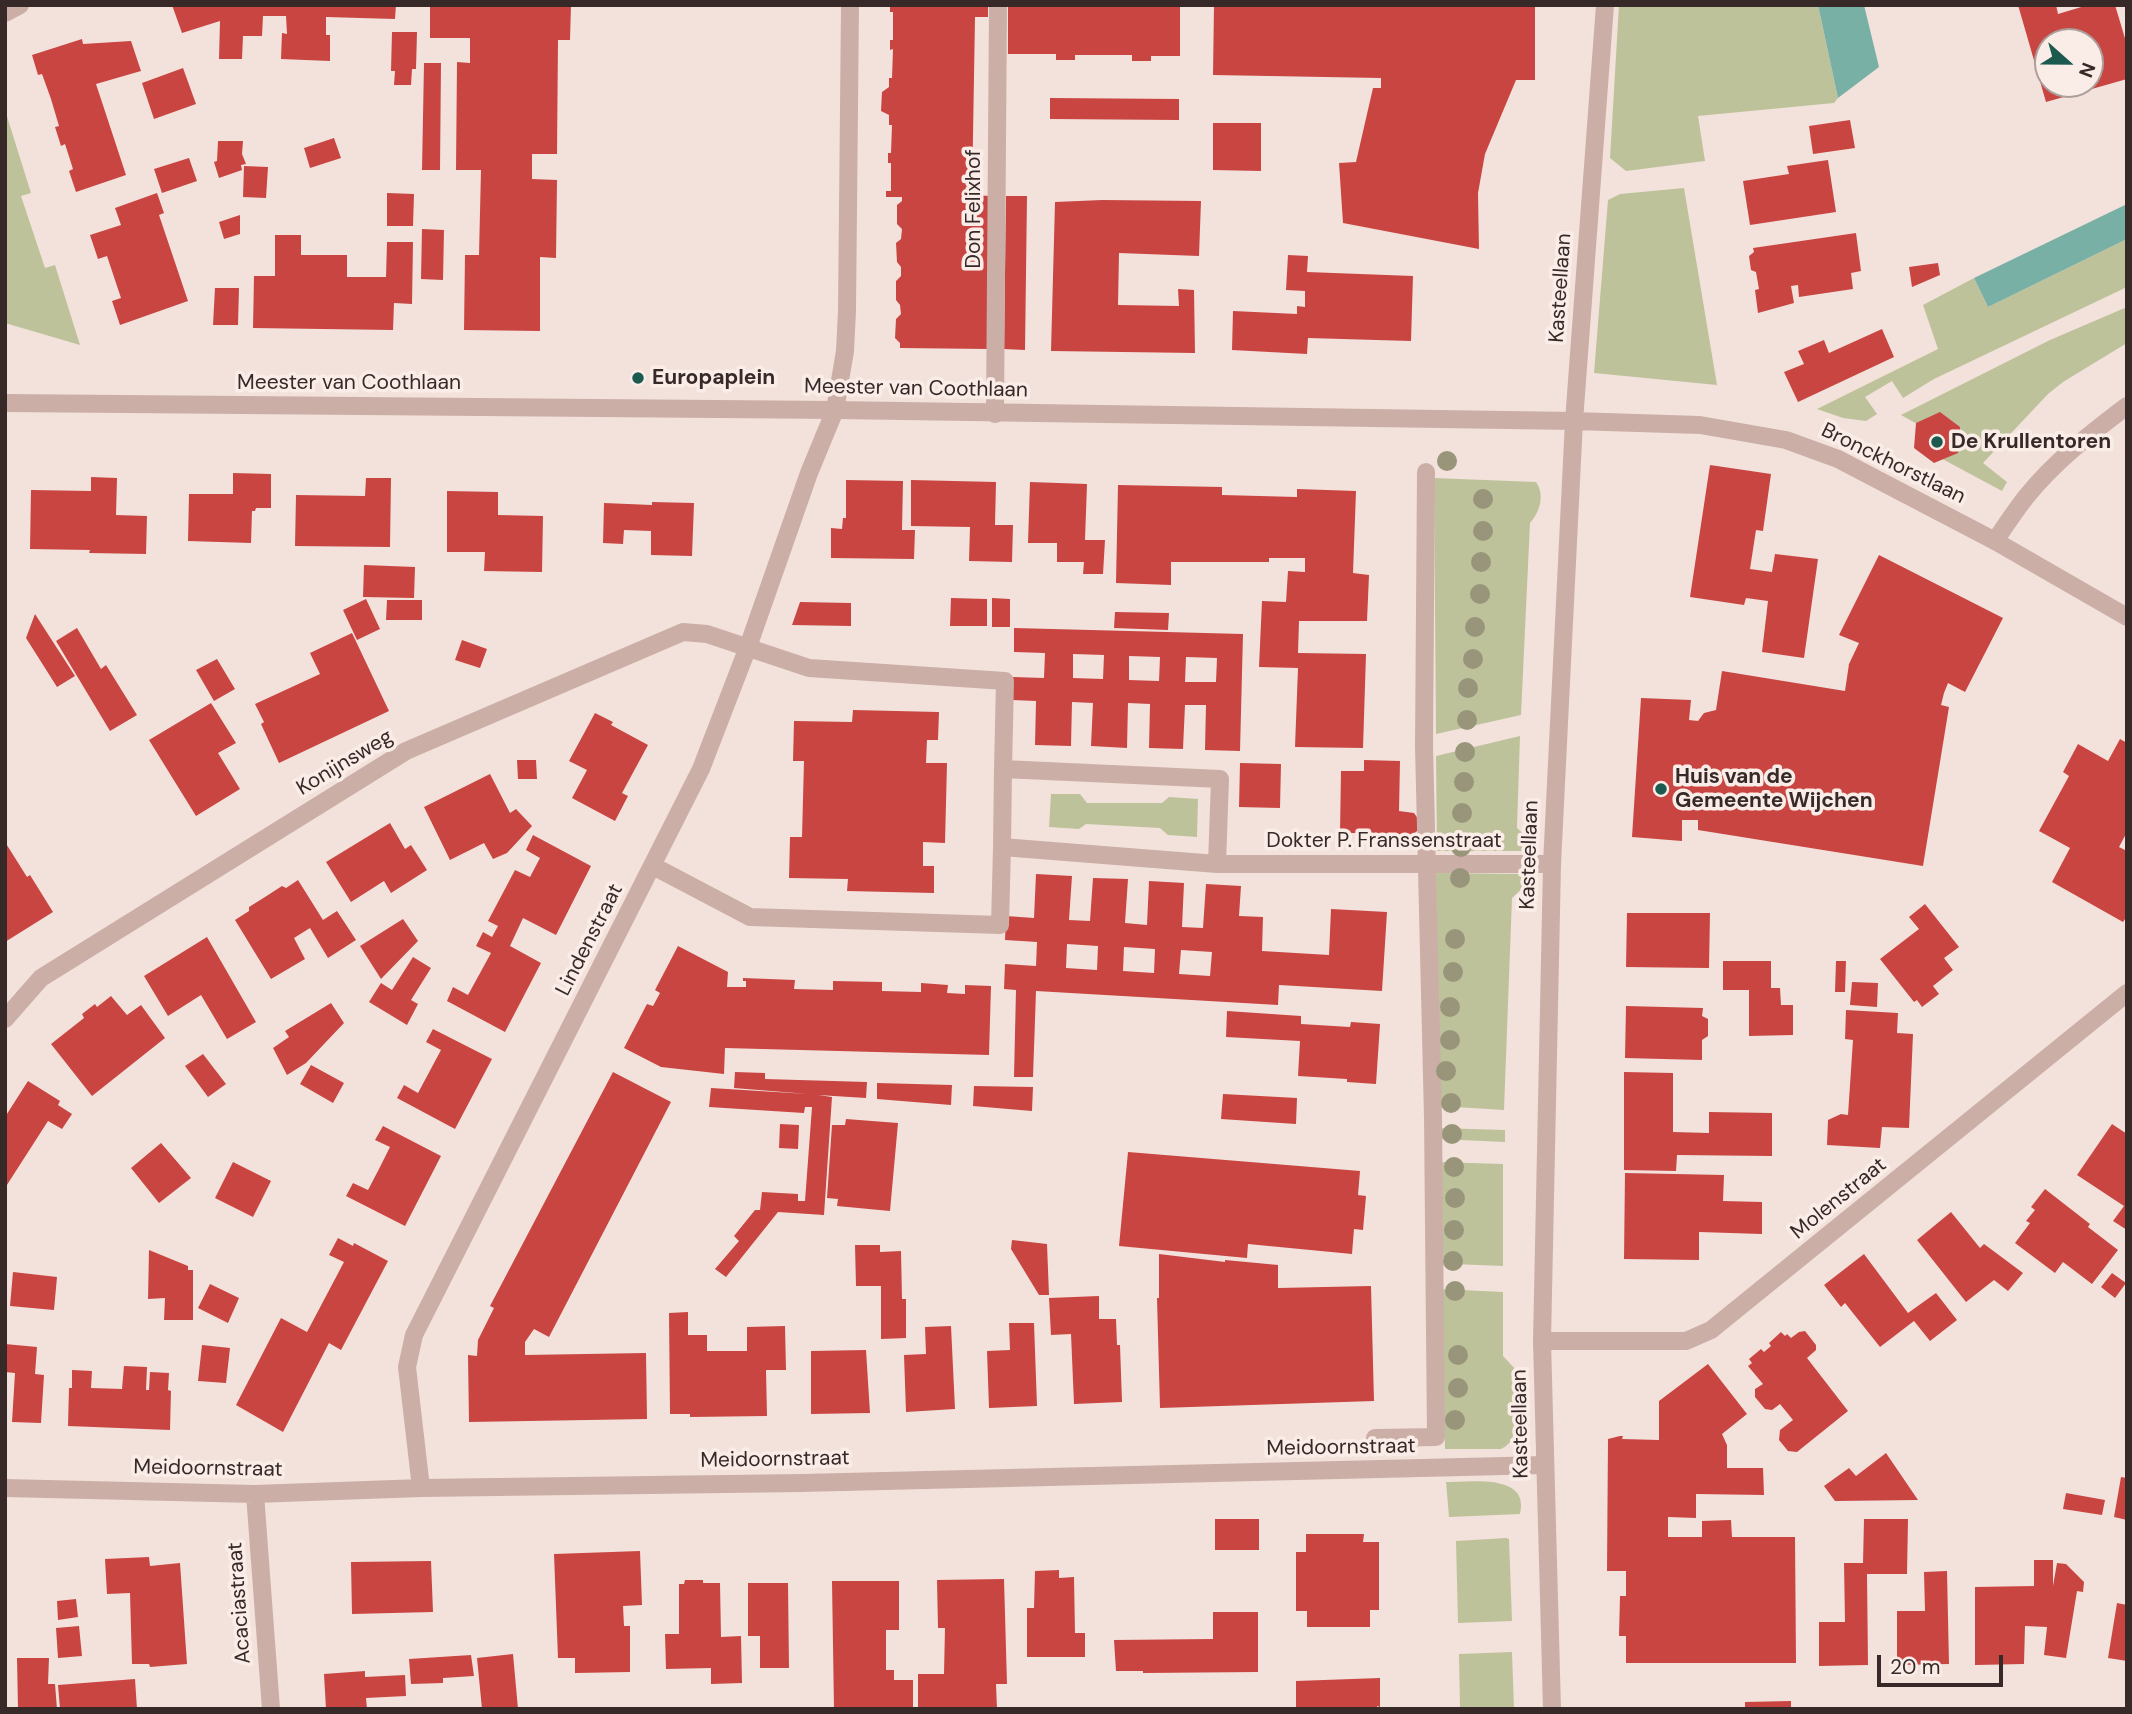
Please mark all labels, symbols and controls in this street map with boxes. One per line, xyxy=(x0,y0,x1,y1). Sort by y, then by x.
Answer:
north arrow xyxy=(2034,28,2104,98)
text: N xyxy=(2073,59,2101,81)
street label: Don Felixhof xyxy=(961,149,987,269)
street label: Kasteellaan xyxy=(1545,233,1577,343)
place label: Europaplein xyxy=(652,365,775,391)
street label: Meester van Coothlaan xyxy=(237,370,461,396)
marker: Europaplein xyxy=(630,370,646,386)
street label: Meester van Coothlaan xyxy=(804,374,1028,404)
street label: Bronckhorstlaan xyxy=(1817,418,1969,510)
place label: De Krullentoren xyxy=(1951,429,2111,455)
marker: De Krullentoren xyxy=(1929,434,1945,450)
street label: Konijnsweg xyxy=(292,724,398,802)
place label: Huis van de Gemeente Wijchen xyxy=(1675,764,1873,814)
marker: Huis van de Gemeente Wijchen xyxy=(1653,781,1669,797)
street label: Kasteellaan xyxy=(1515,800,1545,910)
street label: Dokter P. Franssenstraat xyxy=(1266,828,1502,854)
street label: Lindenstraat xyxy=(551,880,629,1000)
street label: Molenstraat xyxy=(1786,1153,1892,1245)
street label: Kasteellaan xyxy=(1507,1369,1535,1479)
street label: Meidoornstraat xyxy=(1266,1434,1416,1462)
street label: Meidoornstraat xyxy=(700,1446,850,1474)
street label: Meidoornstraat xyxy=(133,1455,283,1483)
street label: Acaciastraat xyxy=(223,1541,257,1665)
scale bar xyxy=(1880,1640,2006,1684)
text: 20 m xyxy=(1890,1653,1941,1681)

